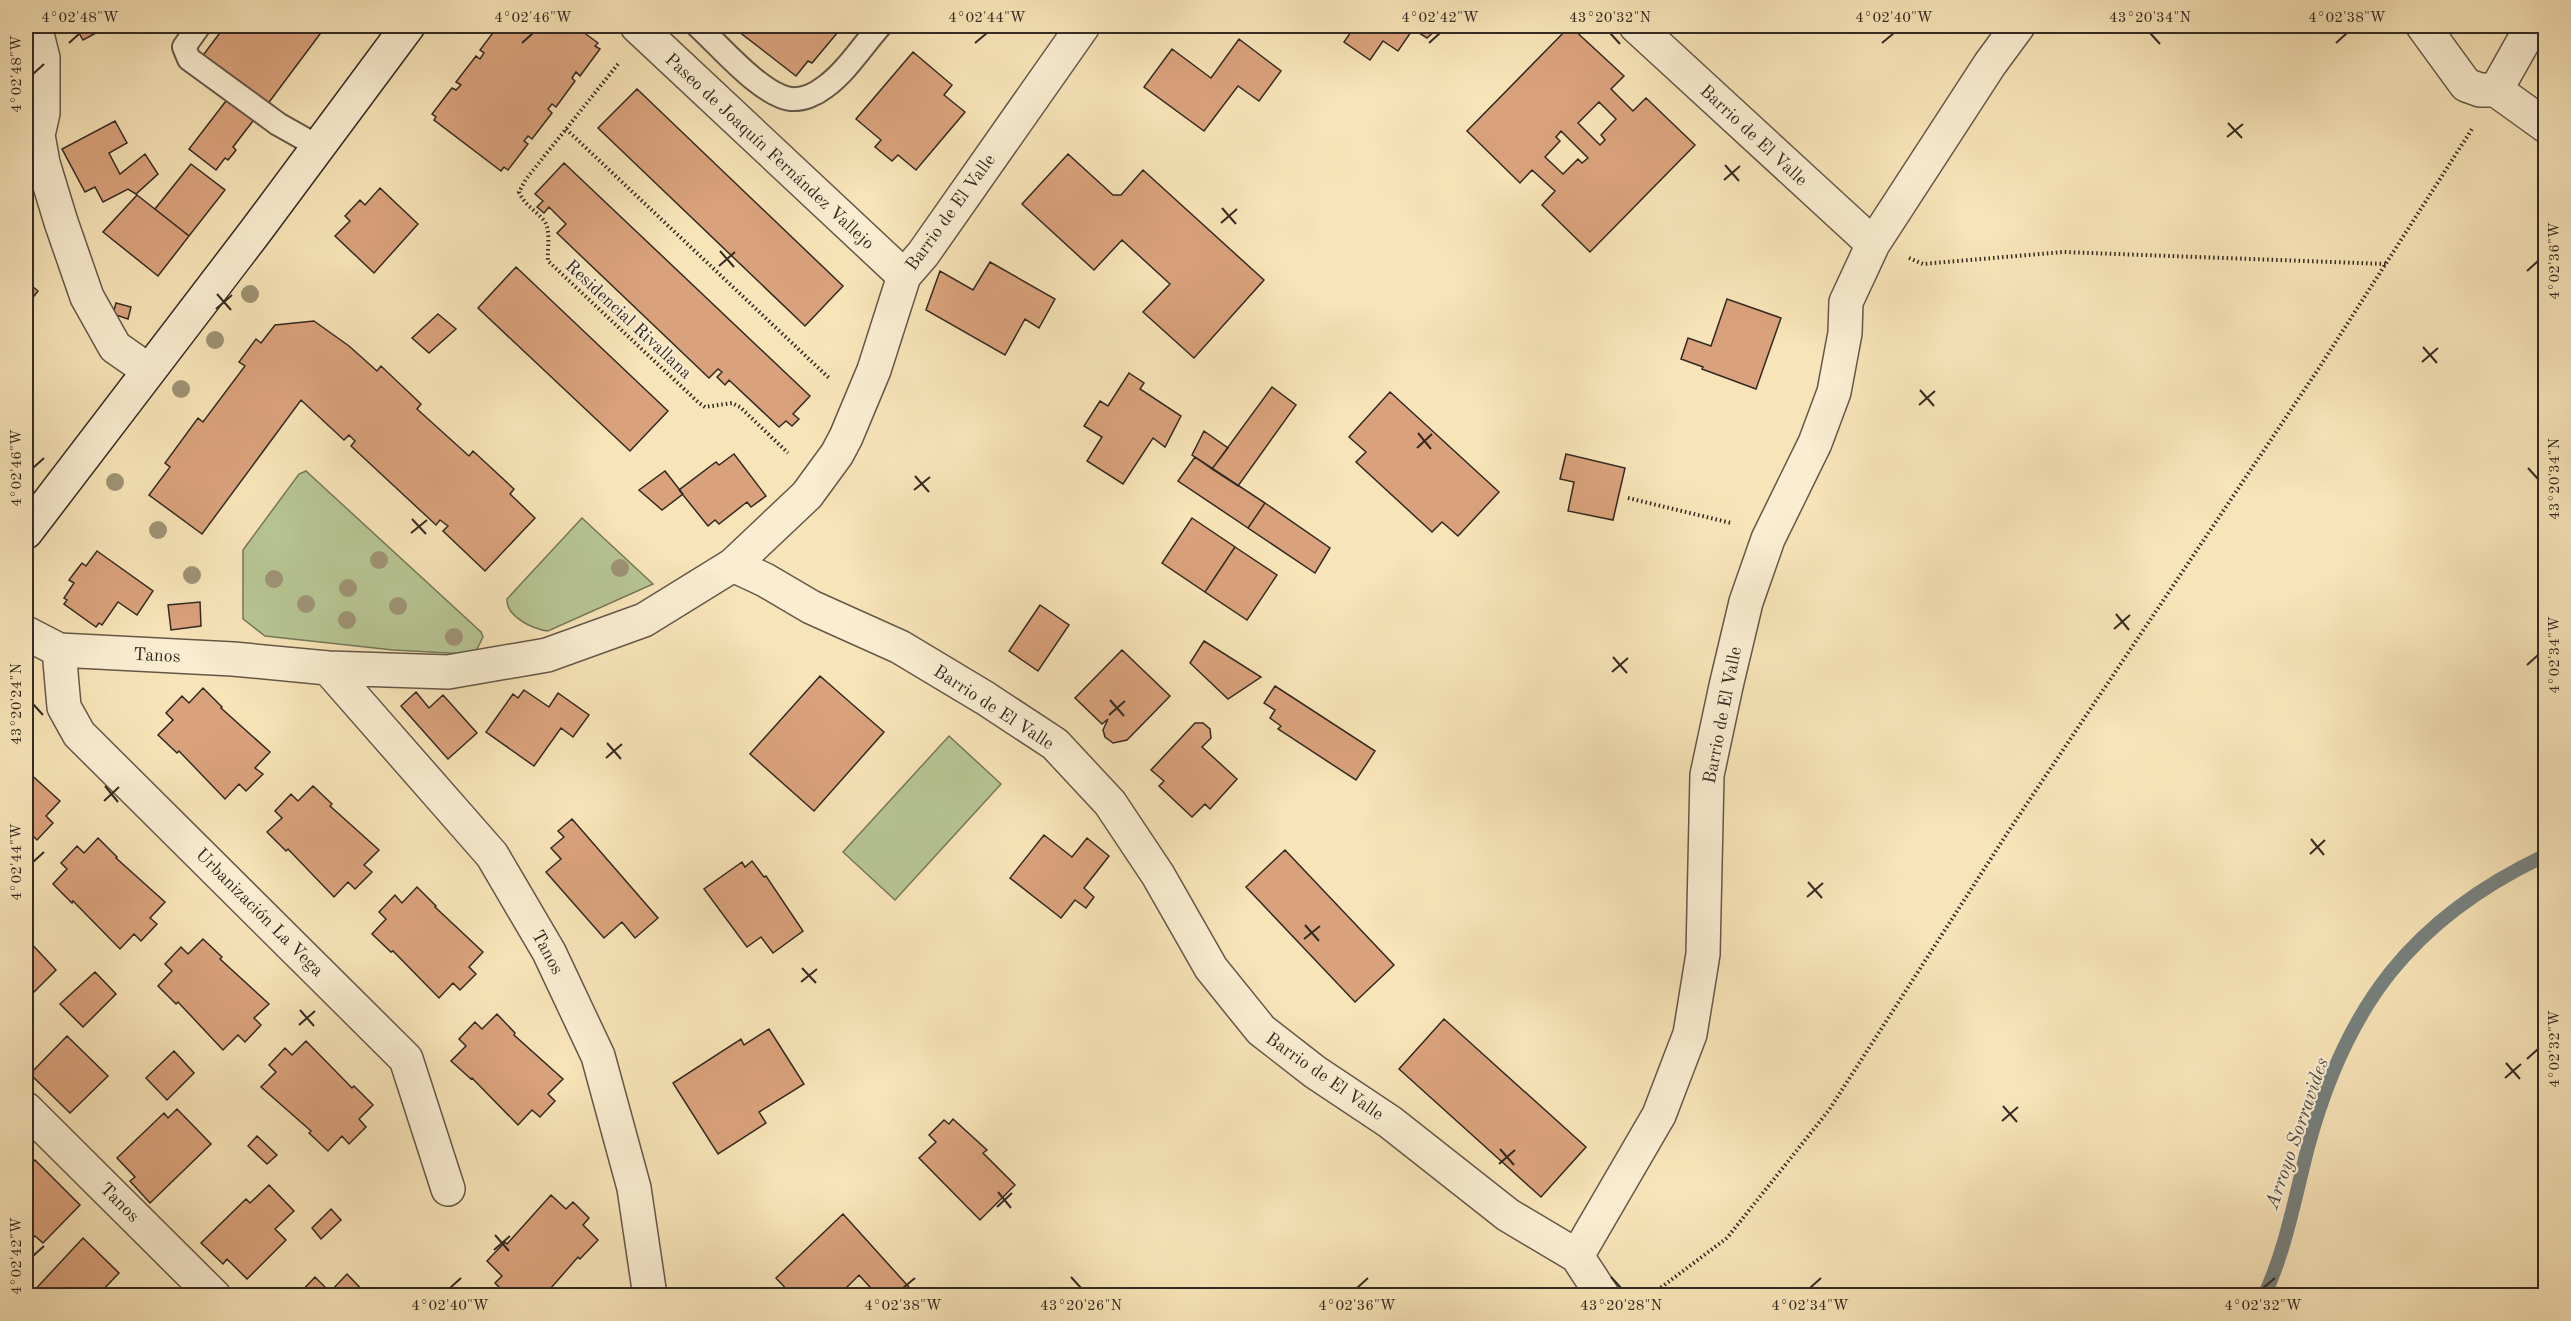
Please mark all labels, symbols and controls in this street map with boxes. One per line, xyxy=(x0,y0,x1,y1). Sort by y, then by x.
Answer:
text: 4°02'48"W xyxy=(41,11,119,26)
text: 4°02'46"W xyxy=(494,11,572,26)
text: 4°02'44"W xyxy=(948,11,1026,26)
text: 4°02'42"W xyxy=(1401,11,1479,26)
text: 43°20'32"N xyxy=(1569,11,1651,26)
text: 4°02'40"W xyxy=(1855,11,1933,26)
text: 43°20'34"N xyxy=(2109,11,2191,26)
text: 4°02'38"W xyxy=(2308,11,2386,26)
text: 4°02'48"W xyxy=(10,35,25,113)
street label: Paseo de Joaquín Fernández Vallejo xyxy=(661,50,877,253)
street label: Barrio de El Valle xyxy=(1696,82,1810,190)
street label: Barrio de El Valle xyxy=(903,151,999,274)
text: 4°02'36"W xyxy=(2548,222,2563,300)
street label: Residencial Rivallana xyxy=(562,257,695,383)
text: 4°02'46"W xyxy=(10,429,25,507)
text: 43°20'34"N xyxy=(2548,438,2563,520)
text: 4°02'34"W xyxy=(2548,616,2563,694)
street label: Barrio de El Valle xyxy=(1701,645,1745,785)
street label: Tanos xyxy=(133,646,181,666)
street label: Barrio de El Valle xyxy=(930,662,1057,753)
text: 43°20'24"N xyxy=(10,663,25,745)
text: 4°02'44"W xyxy=(10,823,25,901)
street label: Urbanización La Vega xyxy=(192,845,327,980)
street label: Tanos xyxy=(528,927,566,978)
text: 4°02'32"W xyxy=(2548,1010,2563,1088)
street label: Barrio de El Valle xyxy=(1262,1029,1387,1124)
water label: Arroyo Sorravides xyxy=(2262,1055,2333,1213)
street label: Tanos xyxy=(96,1180,142,1226)
text: 4°02'42"W xyxy=(10,1217,25,1295)
text: 4°02'40"W xyxy=(411,1299,489,1314)
text: 4°02'38"W xyxy=(864,1299,942,1314)
text: 43°20'26"N xyxy=(1040,1299,1122,1314)
text: 4°02'36"W xyxy=(1318,1299,1396,1314)
text: 43°20'28"N xyxy=(1580,1299,1662,1314)
text: 4°02'34"W xyxy=(1771,1299,1849,1314)
text: 4°02'32"W xyxy=(2224,1299,2302,1314)

